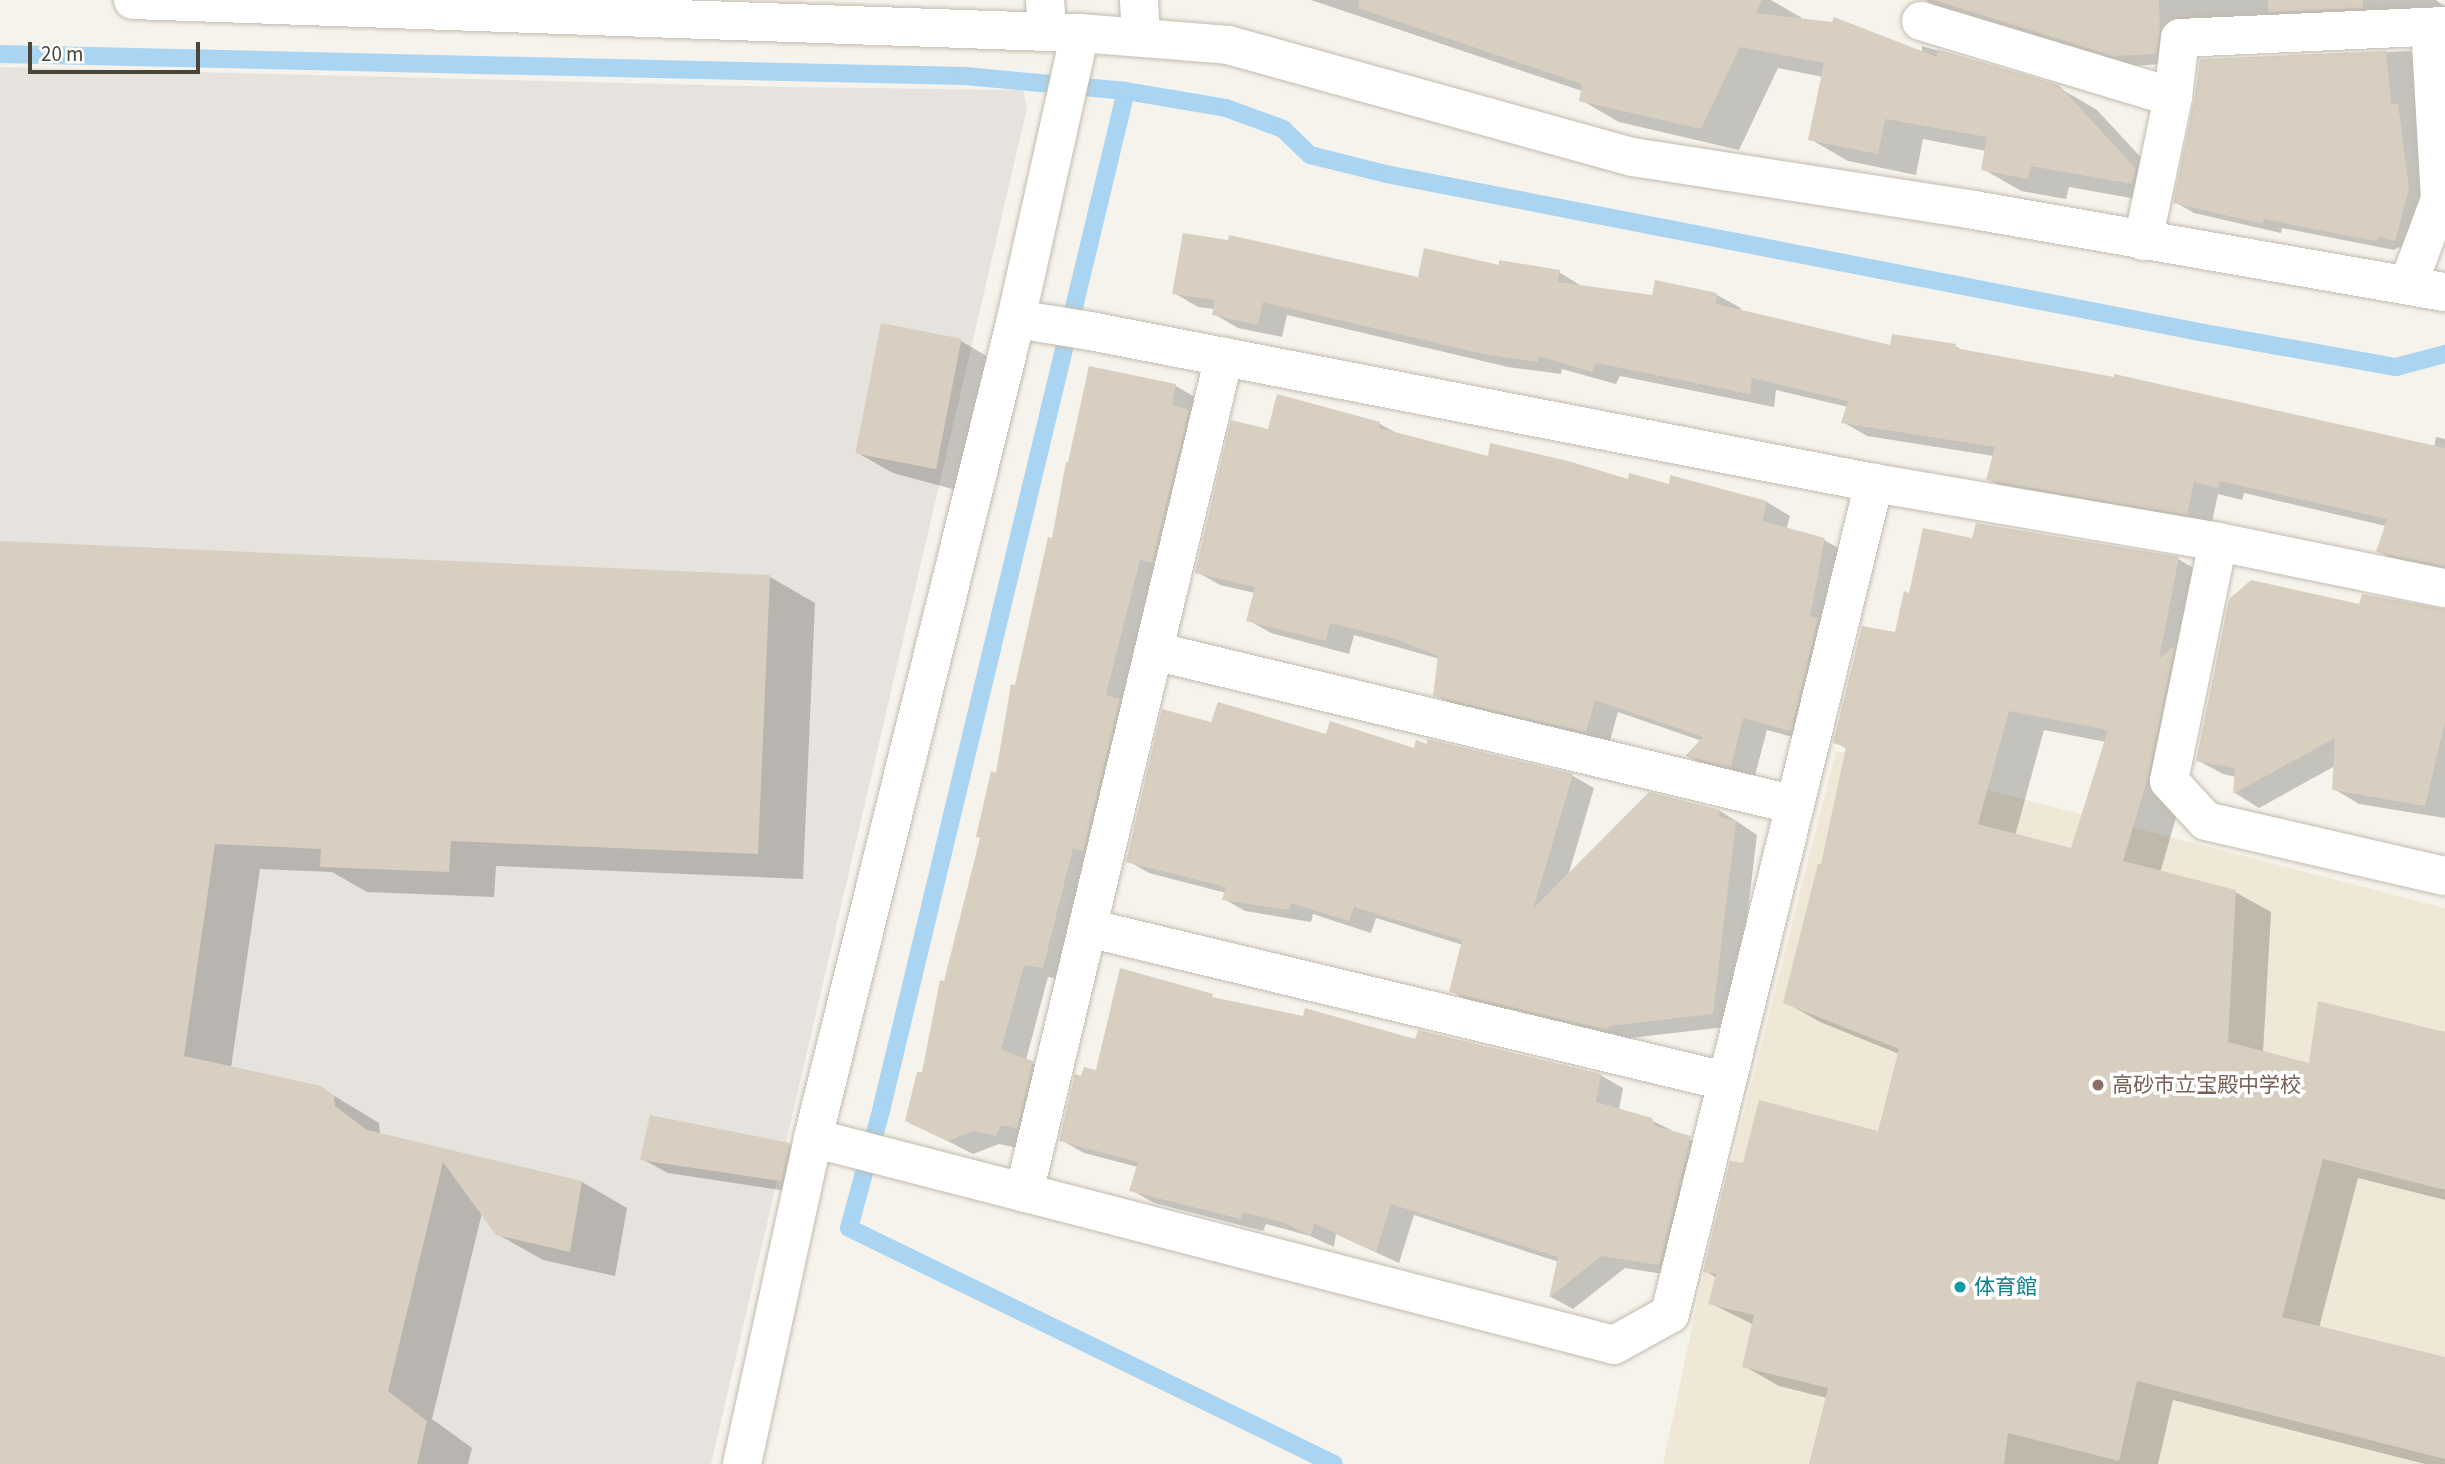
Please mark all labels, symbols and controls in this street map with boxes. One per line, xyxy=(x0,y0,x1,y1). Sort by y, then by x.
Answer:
scale bar xyxy=(32,28,203,72)
text: 20 m xyxy=(41,39,83,69)
place label: 高砂市立宝殿中学校 xyxy=(2112,1072,2301,1098)
marker: 高砂市立宝殿中学校 xyxy=(2090,1077,2106,1093)
place label: 体育館 xyxy=(1974,1274,2037,1300)
marker: 体育館 xyxy=(1952,1279,1968,1295)

